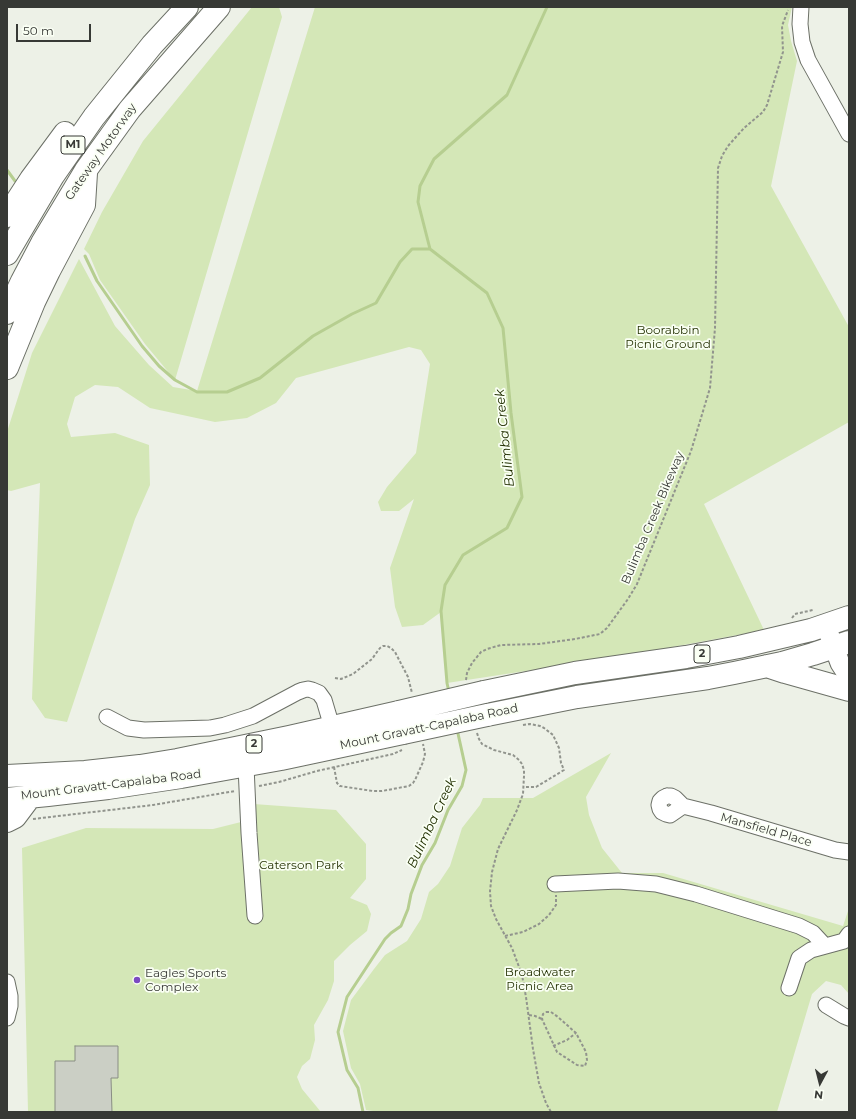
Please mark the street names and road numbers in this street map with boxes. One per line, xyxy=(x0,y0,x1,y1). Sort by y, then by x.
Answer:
street label: Gateway Motorway xyxy=(62,101,140,203)
road number: M1 xyxy=(61,136,85,154)
street label: Bulimba Creek Bikeway xyxy=(619,450,687,586)
road number: 2 xyxy=(694,645,710,663)
street label: Mount Gravatt-Capalaba Road xyxy=(339,701,519,753)
road number: 2 xyxy=(246,735,262,753)
street label: Mount Gravatt-Capalaba Road xyxy=(20,767,202,803)
street label: Mansfield Place xyxy=(719,810,813,850)

